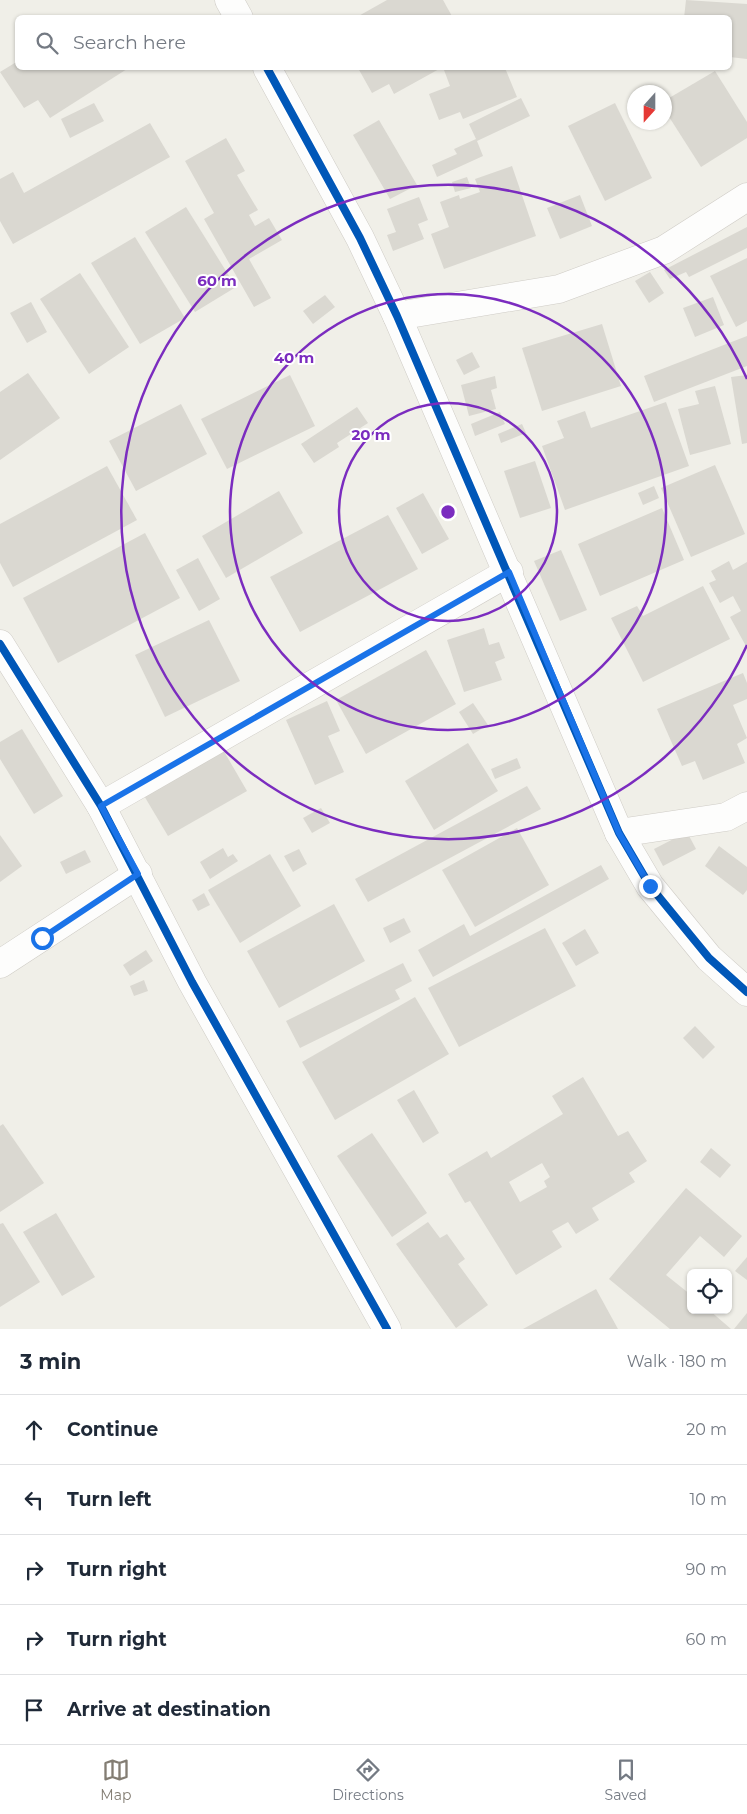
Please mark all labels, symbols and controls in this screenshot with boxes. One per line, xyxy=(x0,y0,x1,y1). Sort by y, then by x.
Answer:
search box xyxy=(15,15,732,70)
icon: search xyxy=(33,29,61,57)
text: Search here xyxy=(73,31,186,54)
north arrow xyxy=(627,85,672,130)
text: 60 m xyxy=(197,271,237,290)
text: 40 m xyxy=(274,348,314,367)
text: 20 m xyxy=(351,425,391,444)
centre of rings xyxy=(439,503,457,521)
route end xyxy=(639,875,662,898)
route start xyxy=(31,927,54,950)
map controls xyxy=(687,1269,732,1314)
button: locate xyxy=(687,1269,732,1314)
text: 3 min xyxy=(20,1349,81,1374)
text: Walk · 180 m xyxy=(627,1352,727,1371)
icon: ahead xyxy=(20,1416,48,1444)
text: Continue xyxy=(67,1418,158,1441)
text: 20 m xyxy=(686,1420,727,1439)
icon: left xyxy=(20,1486,48,1514)
text: Turn left xyxy=(67,1488,152,1511)
text: 10 m xyxy=(689,1490,727,1509)
icon: right xyxy=(20,1556,48,1584)
text: Turn right xyxy=(67,1558,167,1581)
text: 90 m xyxy=(685,1560,727,1579)
icon: right xyxy=(20,1626,48,1654)
text: Turn right xyxy=(67,1628,167,1651)
text: 60 m xyxy=(685,1630,727,1649)
icon: arrive xyxy=(20,1696,48,1724)
text: Arrive at destination xyxy=(67,1698,271,1721)
tab: Map xyxy=(100,1756,131,1804)
tab: Directions xyxy=(332,1756,404,1804)
tab: Saved xyxy=(605,1756,647,1804)

